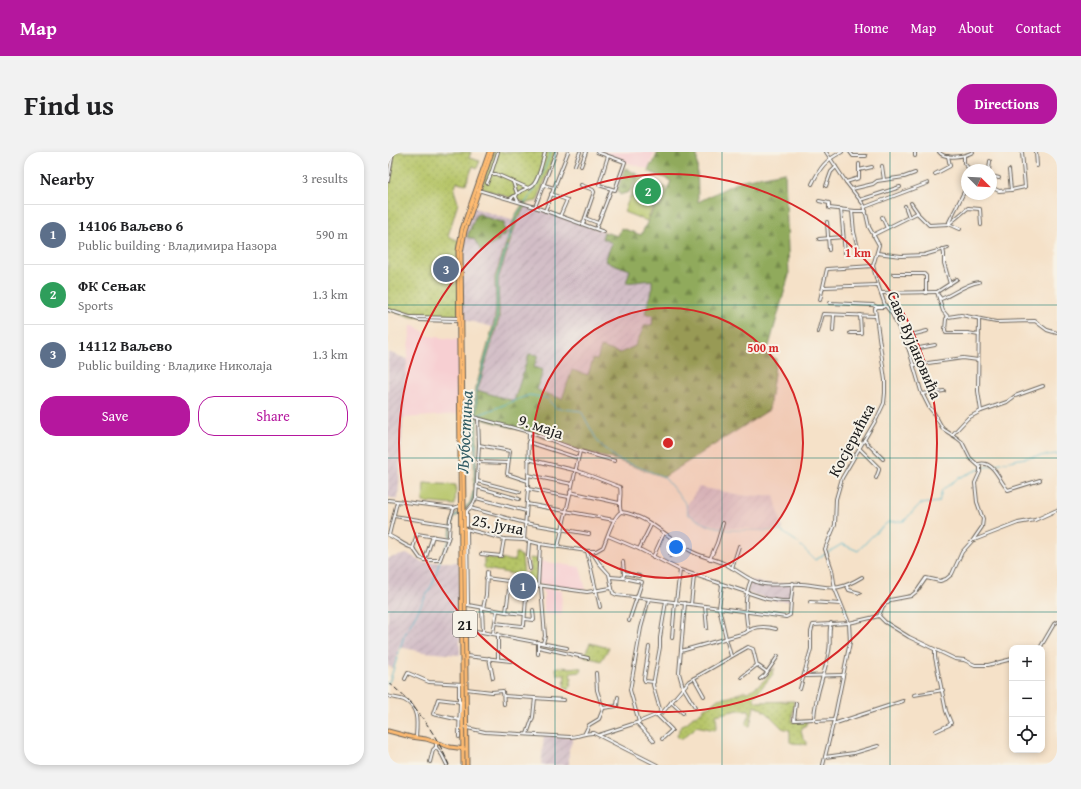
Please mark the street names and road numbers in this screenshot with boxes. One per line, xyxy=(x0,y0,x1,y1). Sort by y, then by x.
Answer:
street label: Саве Вујановића xyxy=(881,287,949,403)
street label: Косјерићка xyxy=(822,399,881,481)
street label: 9. маја xyxy=(515,407,567,445)
street label: 25. јуна xyxy=(470,507,526,541)
road number: 21 xyxy=(453,611,477,637)

